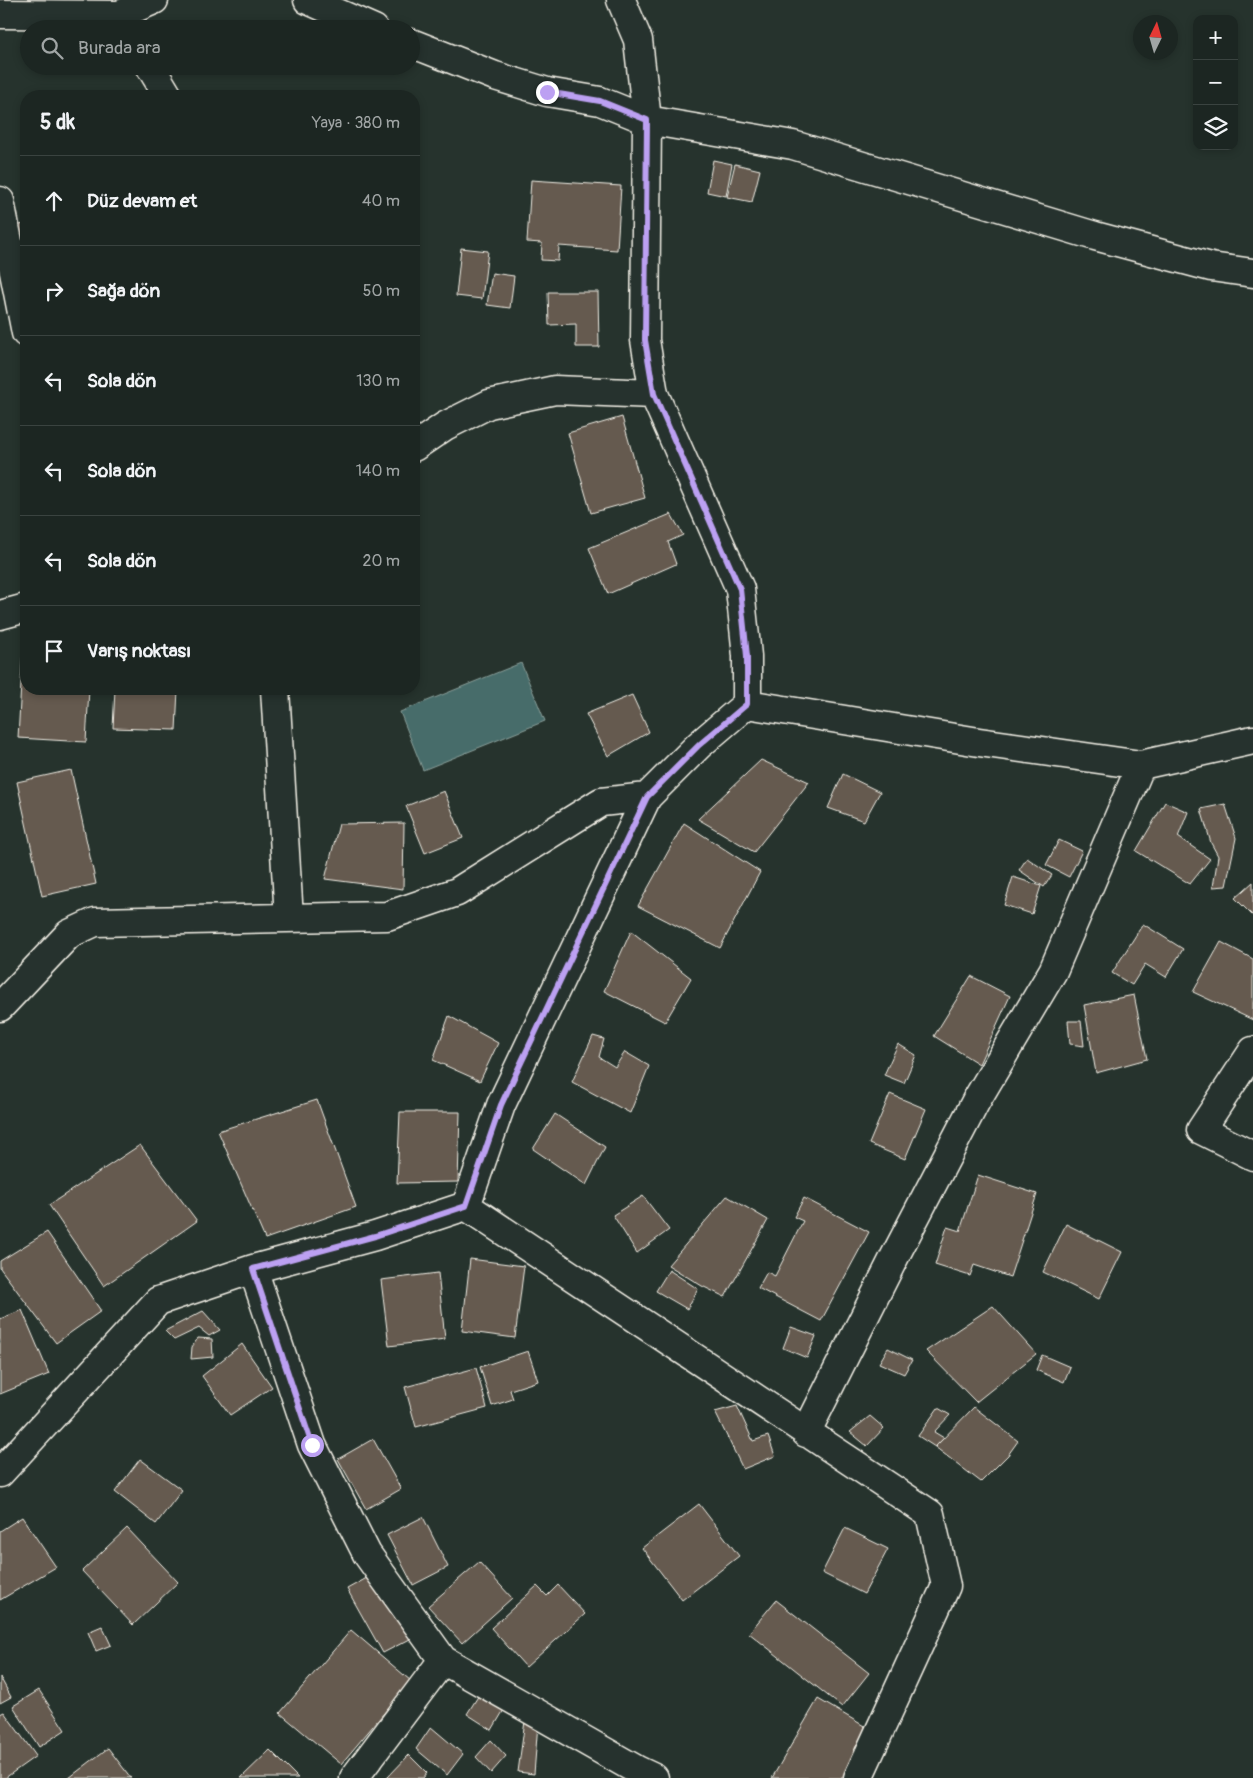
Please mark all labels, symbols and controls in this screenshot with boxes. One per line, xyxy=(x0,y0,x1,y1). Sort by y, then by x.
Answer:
north arrow xyxy=(1133,15,1178,60)
map controls xyxy=(1193,15,1238,150)
button: + xyxy=(1193,15,1238,60)
search box xyxy=(20,20,420,75)
icon: search xyxy=(38,34,66,62)
text: Burada ara xyxy=(78,36,161,60)
button: − xyxy=(1193,60,1238,105)
route end xyxy=(536,81,559,104)
button: layers xyxy=(1193,105,1238,150)
text: 5 dk xyxy=(40,109,75,136)
text: Yaya · 380 m xyxy=(312,113,400,133)
icon: ahead xyxy=(40,187,68,215)
text: Düz devam et xyxy=(87,189,197,213)
text: 40 m xyxy=(362,191,400,211)
icon: right xyxy=(40,277,68,305)
text: Sağa dön xyxy=(87,279,160,303)
text: 50 m xyxy=(363,281,400,301)
icon: left xyxy=(40,367,68,395)
text: Sola dön xyxy=(87,369,156,393)
text: 130 m xyxy=(356,371,400,391)
icon: left xyxy=(40,457,68,485)
text: Sola dön xyxy=(87,459,156,483)
text: 140 m xyxy=(356,461,400,481)
icon: left xyxy=(40,547,68,575)
text: Sola dön xyxy=(87,549,156,573)
text: 20 m xyxy=(362,551,400,571)
icon: arrive xyxy=(40,637,68,665)
text: Varış noktası xyxy=(87,639,191,663)
route start xyxy=(301,1434,324,1457)

